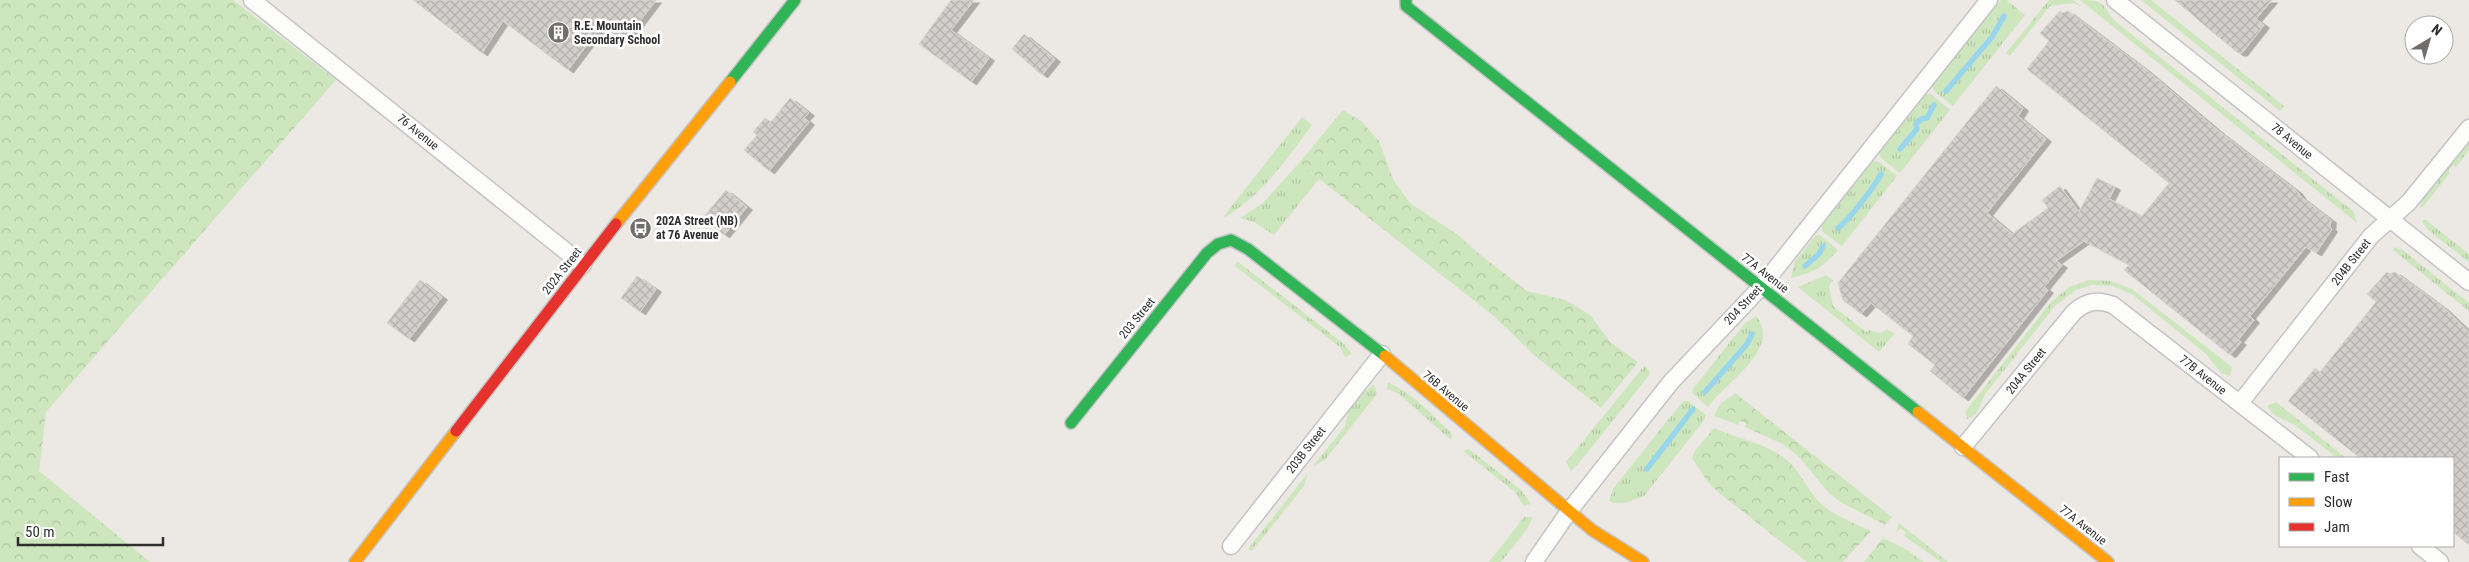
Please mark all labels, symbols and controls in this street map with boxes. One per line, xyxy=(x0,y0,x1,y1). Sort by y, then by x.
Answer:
north arrow xyxy=(2404,15,2454,65)
place label: R.E. Mountain Secondary School xyxy=(574,19,660,47)
building icon: R.E. Mountain Secondary School xyxy=(546,21,570,45)
text: N xyxy=(2429,21,2445,39)
street label: 76 Avenue xyxy=(394,111,442,153)
street label: 78 Avenue xyxy=(2268,120,2316,162)
place label: 202A Street (NB) at 76 Avenue xyxy=(656,214,738,242)
bus stop icon: 202A Street (NB) at 76 Avenue xyxy=(628,216,652,240)
street label: 204B Street xyxy=(2328,236,2374,288)
street label: 202A Street xyxy=(539,244,585,297)
street label: 77A Avenue xyxy=(1739,250,1792,296)
street label: 204 Street xyxy=(1721,282,1765,328)
street label: 203 Street xyxy=(1116,294,1158,341)
street label: 204A Street xyxy=(2003,345,2049,397)
street label: 77B Avenue xyxy=(2177,352,2230,398)
street label: 76B Avenue xyxy=(1420,368,1472,415)
street label: 203B Street xyxy=(1283,424,1329,476)
legend xyxy=(2279,457,2454,547)
text: Fast xyxy=(2324,468,2349,486)
text: Slow xyxy=(2324,493,2353,511)
street label: 77A Avenue xyxy=(2057,502,2110,548)
scale bar xyxy=(18,514,162,546)
text: Jam xyxy=(2324,518,2350,536)
text: 50 m xyxy=(25,523,55,541)

